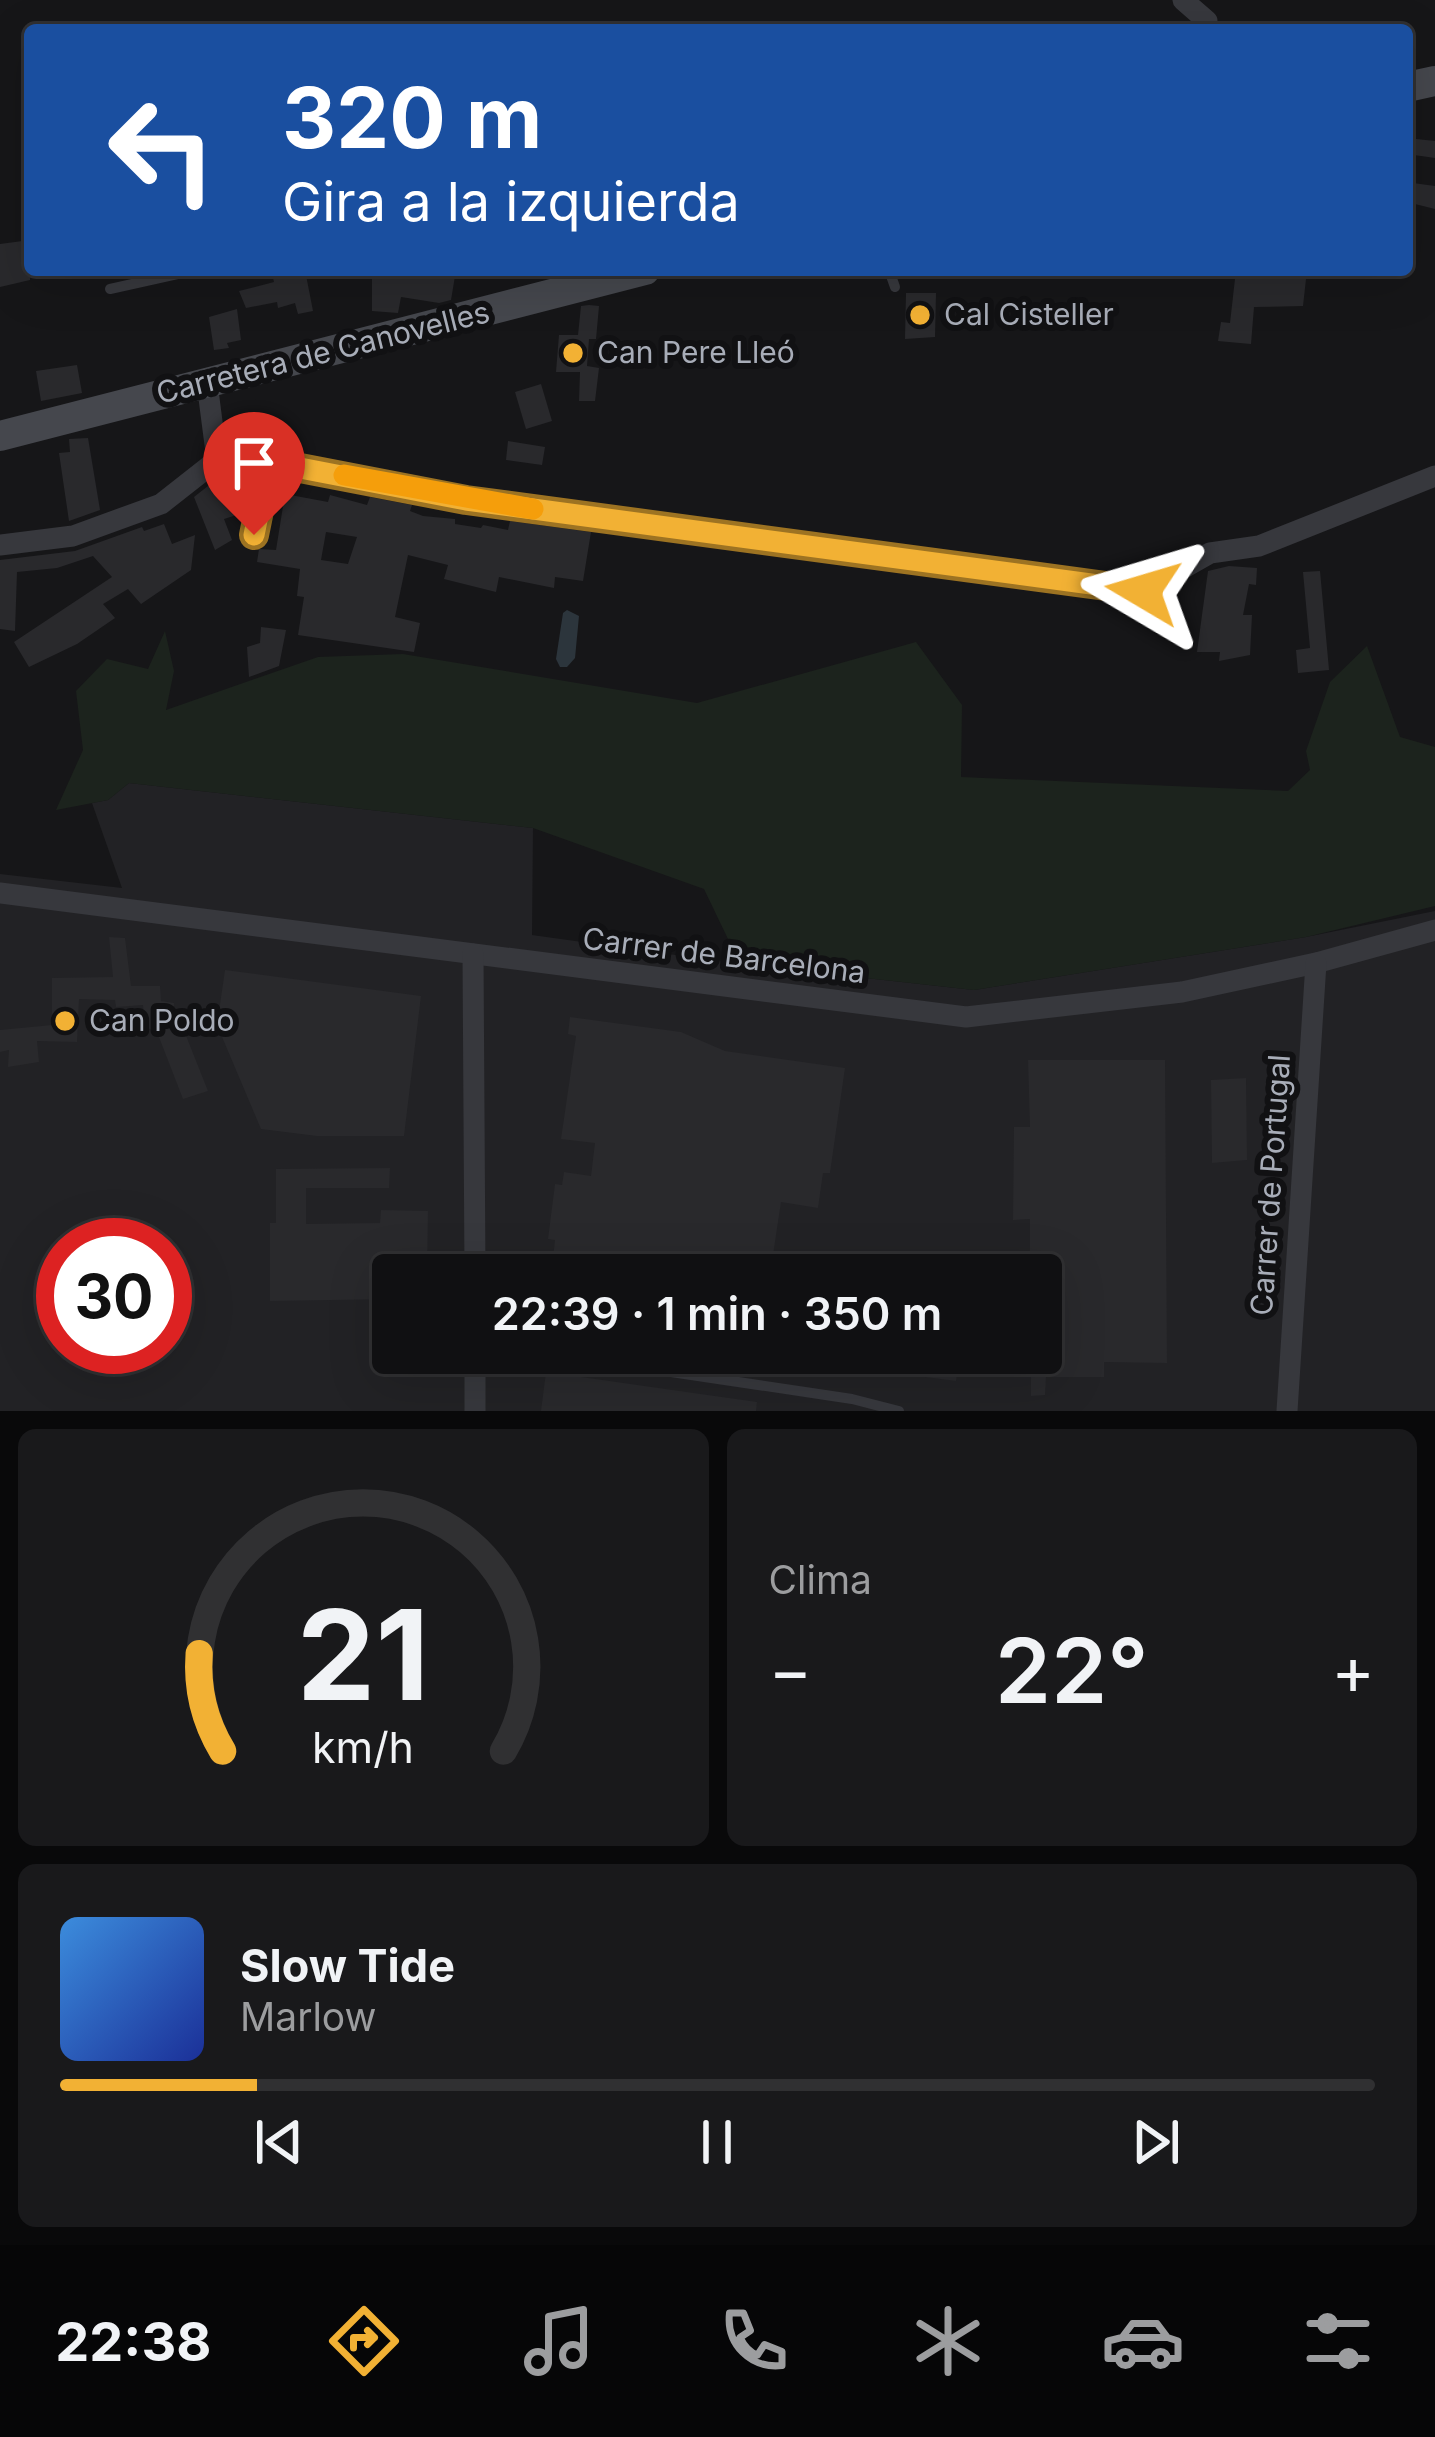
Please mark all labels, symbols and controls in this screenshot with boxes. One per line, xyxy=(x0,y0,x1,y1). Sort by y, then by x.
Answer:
text: 320 m xyxy=(282,67,542,168)
icon: left xyxy=(84,72,240,228)
text: Gira a la izquierda xyxy=(282,169,740,234)
street label: Carretera de Canovelles xyxy=(152,293,493,411)
place label: Cal Cisteller xyxy=(944,296,1114,332)
marker: Cal Cisteller xyxy=(907,302,933,328)
place label: Can Pere Lleó xyxy=(597,334,795,370)
marker: Can Pere Lleó xyxy=(560,340,586,366)
pin xyxy=(203,412,305,535)
icon: arrive xyxy=(221,430,287,496)
position arrow xyxy=(1080,528,1206,654)
street label: Carrer de Barcelona xyxy=(581,920,868,990)
place label: Can Poldo xyxy=(89,1002,235,1038)
marker: Can Poldo xyxy=(52,1008,78,1034)
street label: Carrer de Portugal xyxy=(1243,1053,1297,1317)
speed limit sign: 30 xyxy=(36,1218,192,1374)
text: 22:39 · 1 min · 350 m xyxy=(492,1286,942,1341)
text: Clima xyxy=(769,1556,872,1603)
text: 21 xyxy=(297,1579,429,1730)
text: 22° xyxy=(995,1616,1148,1725)
text: − xyxy=(769,1630,812,1710)
text: + xyxy=(1331,1630,1375,1710)
text: km/h xyxy=(312,1720,414,1772)
text: Slow Tide xyxy=(240,1938,455,1993)
text: Marlow xyxy=(240,1993,376,2040)
icon: previous xyxy=(246,2109,312,2175)
icon: pause xyxy=(684,2109,750,2175)
icon: next xyxy=(1123,2109,1189,2175)
icon: directions xyxy=(322,2299,406,2383)
icon: music xyxy=(517,2299,601,2383)
icon: phone xyxy=(712,2299,796,2383)
icon: climate xyxy=(906,2299,990,2383)
icon: car xyxy=(1101,2299,1185,2383)
icon: filters xyxy=(1296,2299,1380,2383)
text: 22:38 xyxy=(55,2309,211,2374)

